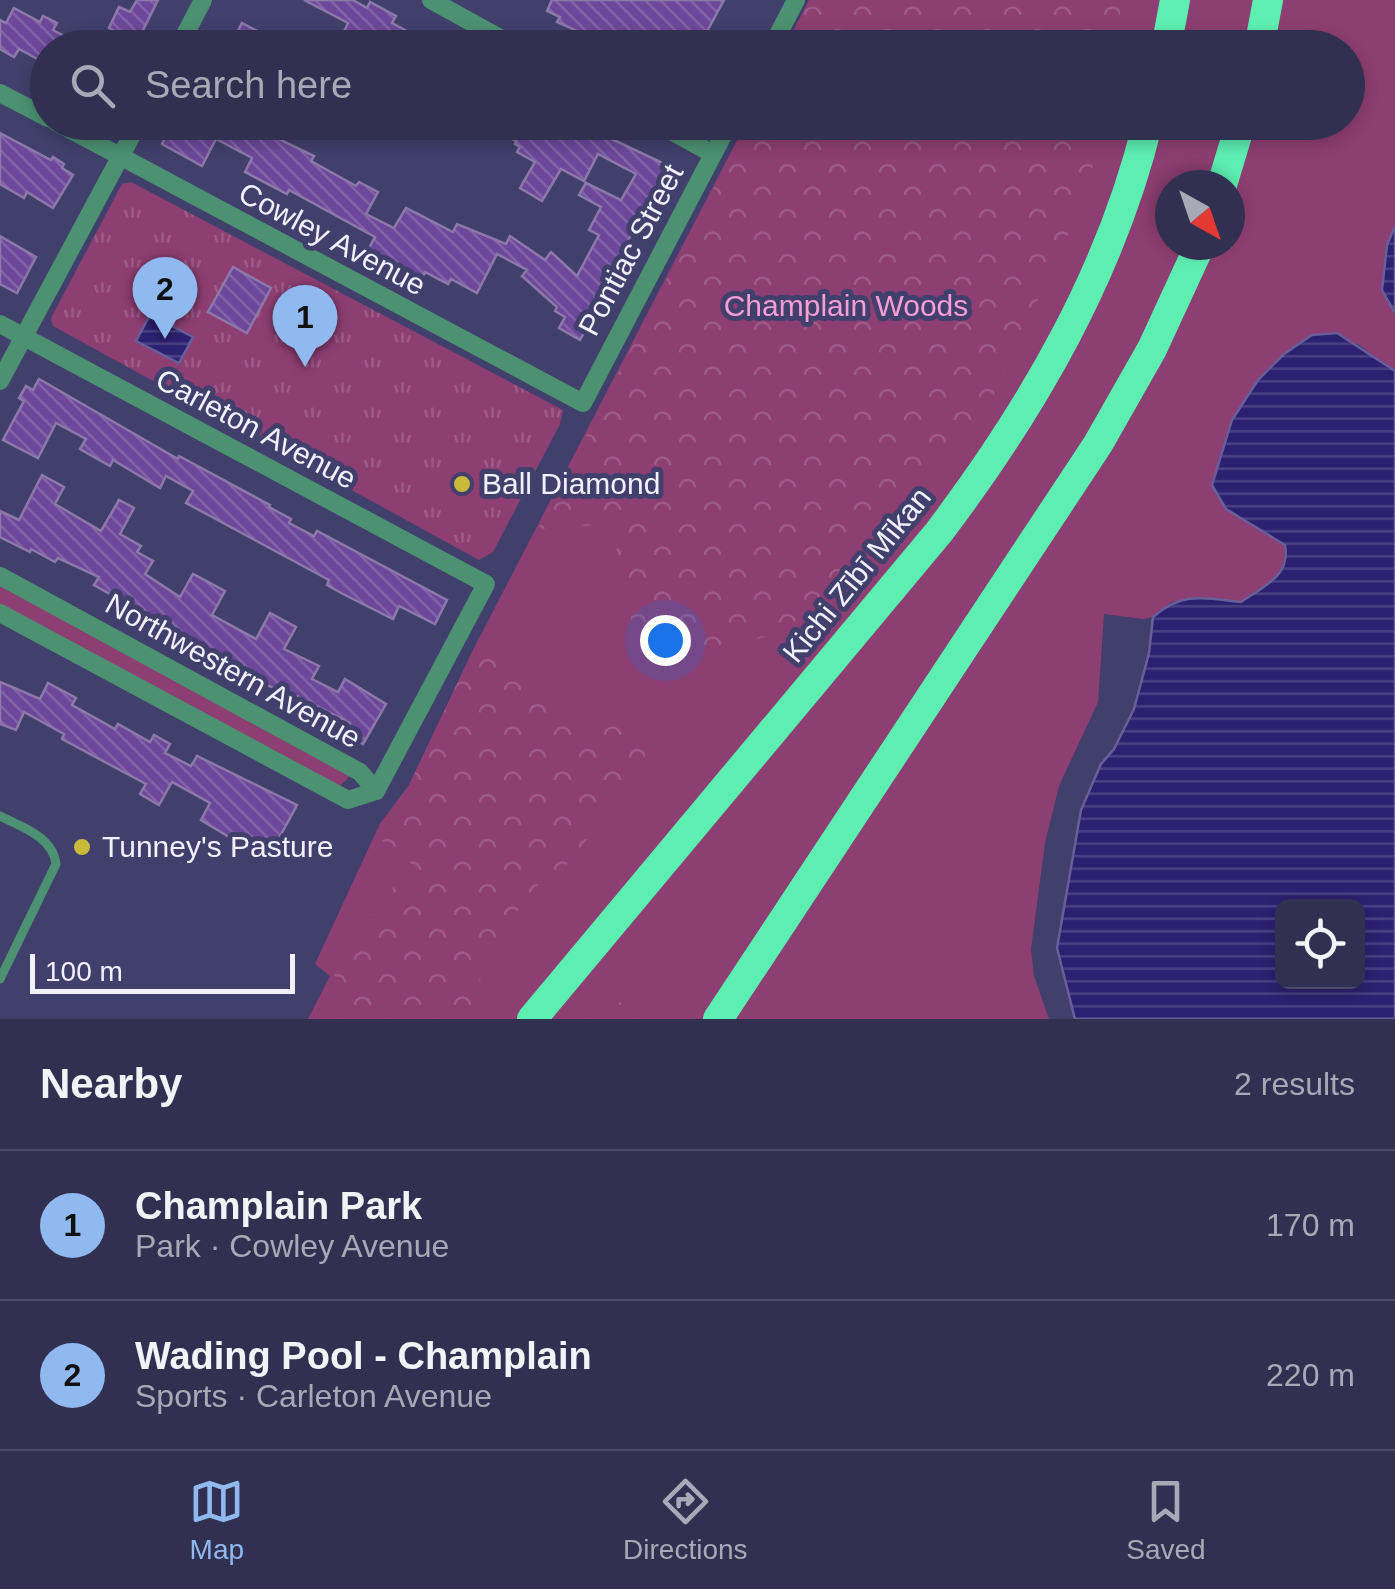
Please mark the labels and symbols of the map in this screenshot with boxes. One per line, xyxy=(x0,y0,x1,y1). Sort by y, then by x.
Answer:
street label: Pontiac Street xyxy=(572,158,690,341)
north arrow xyxy=(1155,170,1245,260)
street label: Cowley Avenue xyxy=(233,176,431,302)
pin: 2 xyxy=(132,256,198,339)
pin: 1 xyxy=(272,284,338,367)
park label: Champlain Woods xyxy=(724,289,968,322)
street label: Carleton Avenue xyxy=(151,362,362,495)
place label: Ball Diamond xyxy=(482,467,660,500)
marker: Ball Diamond xyxy=(451,473,473,495)
street label: Kichi Zībī Mīkan xyxy=(776,481,937,669)
street label: Northwestern Avenue xyxy=(100,587,366,754)
your location xyxy=(640,615,691,666)
place label: Tunney's Pasture xyxy=(102,830,333,863)
marker: Tunney's Pasture xyxy=(71,836,93,858)
scale bar xyxy=(30,949,295,994)

